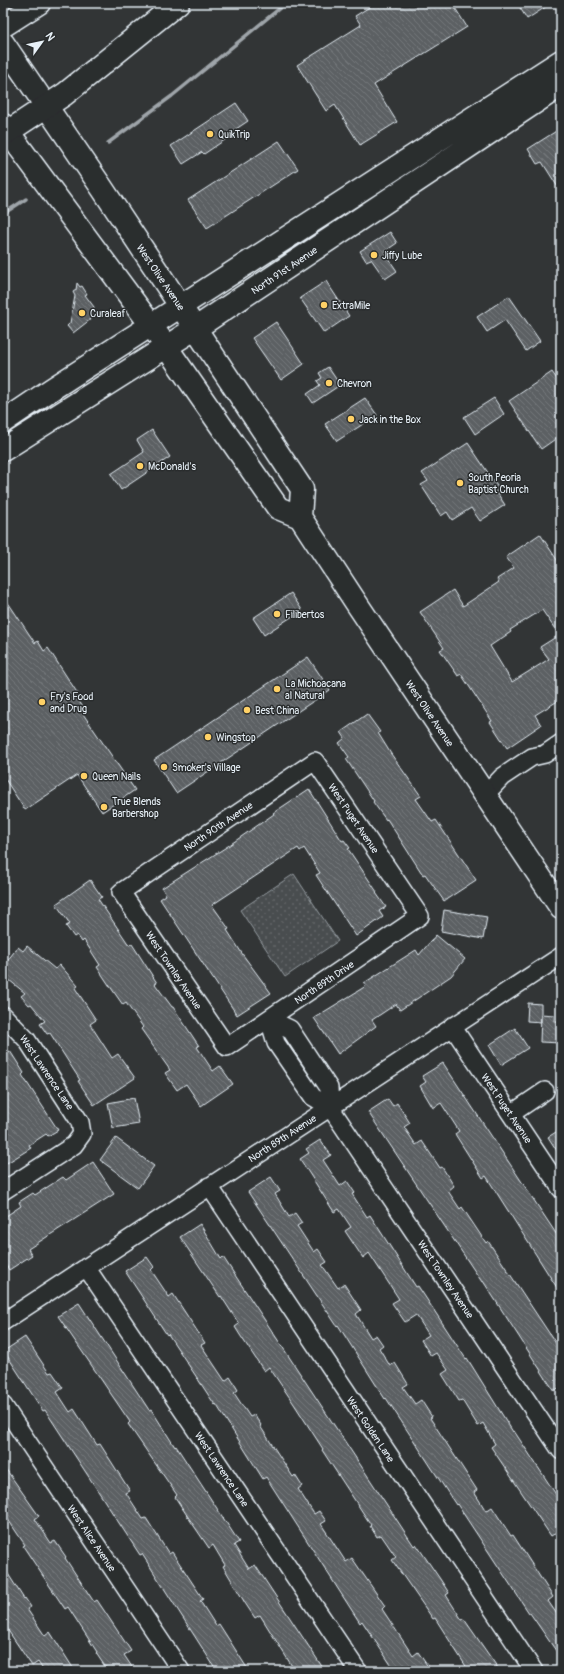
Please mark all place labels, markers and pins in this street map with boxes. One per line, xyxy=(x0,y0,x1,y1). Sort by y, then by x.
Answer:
marker: QuikTrip xyxy=(205,129,215,139)
place label: QuikTrip xyxy=(218,129,250,141)
marker: Jiffy Lube xyxy=(369,250,379,260)
place label: Jiffy Lube xyxy=(382,250,422,262)
marker: ExtraMile xyxy=(319,300,329,310)
place label: ExtraMile xyxy=(332,300,370,312)
marker: Curaleaf xyxy=(77,308,87,318)
place label: Curaleaf xyxy=(90,308,125,320)
marker: Chevron xyxy=(324,378,334,388)
place label: Chevron xyxy=(337,378,372,390)
marker: Jack in the Box xyxy=(346,414,356,424)
place label: Jack in the Box xyxy=(359,414,421,426)
marker: McDonald's xyxy=(135,461,145,471)
place label: McDonald's xyxy=(148,461,196,473)
place label: South Peoria Baptist Church xyxy=(468,472,529,496)
marker: South Peoria Baptist Church xyxy=(455,478,465,488)
marker: Filibertos xyxy=(272,609,282,619)
place label: Filibertos xyxy=(285,609,325,621)
place label: La Michoacana al Natural xyxy=(285,678,346,702)
marker: La Michoacana al Natural xyxy=(272,684,282,694)
place label: Fry's Food and Drug xyxy=(50,691,94,715)
marker: Fry's Food and Drug xyxy=(37,697,47,707)
marker: Best China xyxy=(242,705,252,715)
place label: Best China xyxy=(255,705,300,717)
marker: Wingstop xyxy=(203,732,213,742)
place label: Wingstop xyxy=(216,732,256,744)
marker: Smoker's Village xyxy=(159,762,169,772)
place label: Smoker's Village xyxy=(172,762,241,774)
marker: Queen Nails xyxy=(79,771,89,781)
place label: Queen Nails xyxy=(92,771,141,783)
place label: True Blends Barbershop xyxy=(112,796,161,820)
marker: True Blends Barbershop xyxy=(99,802,109,812)

